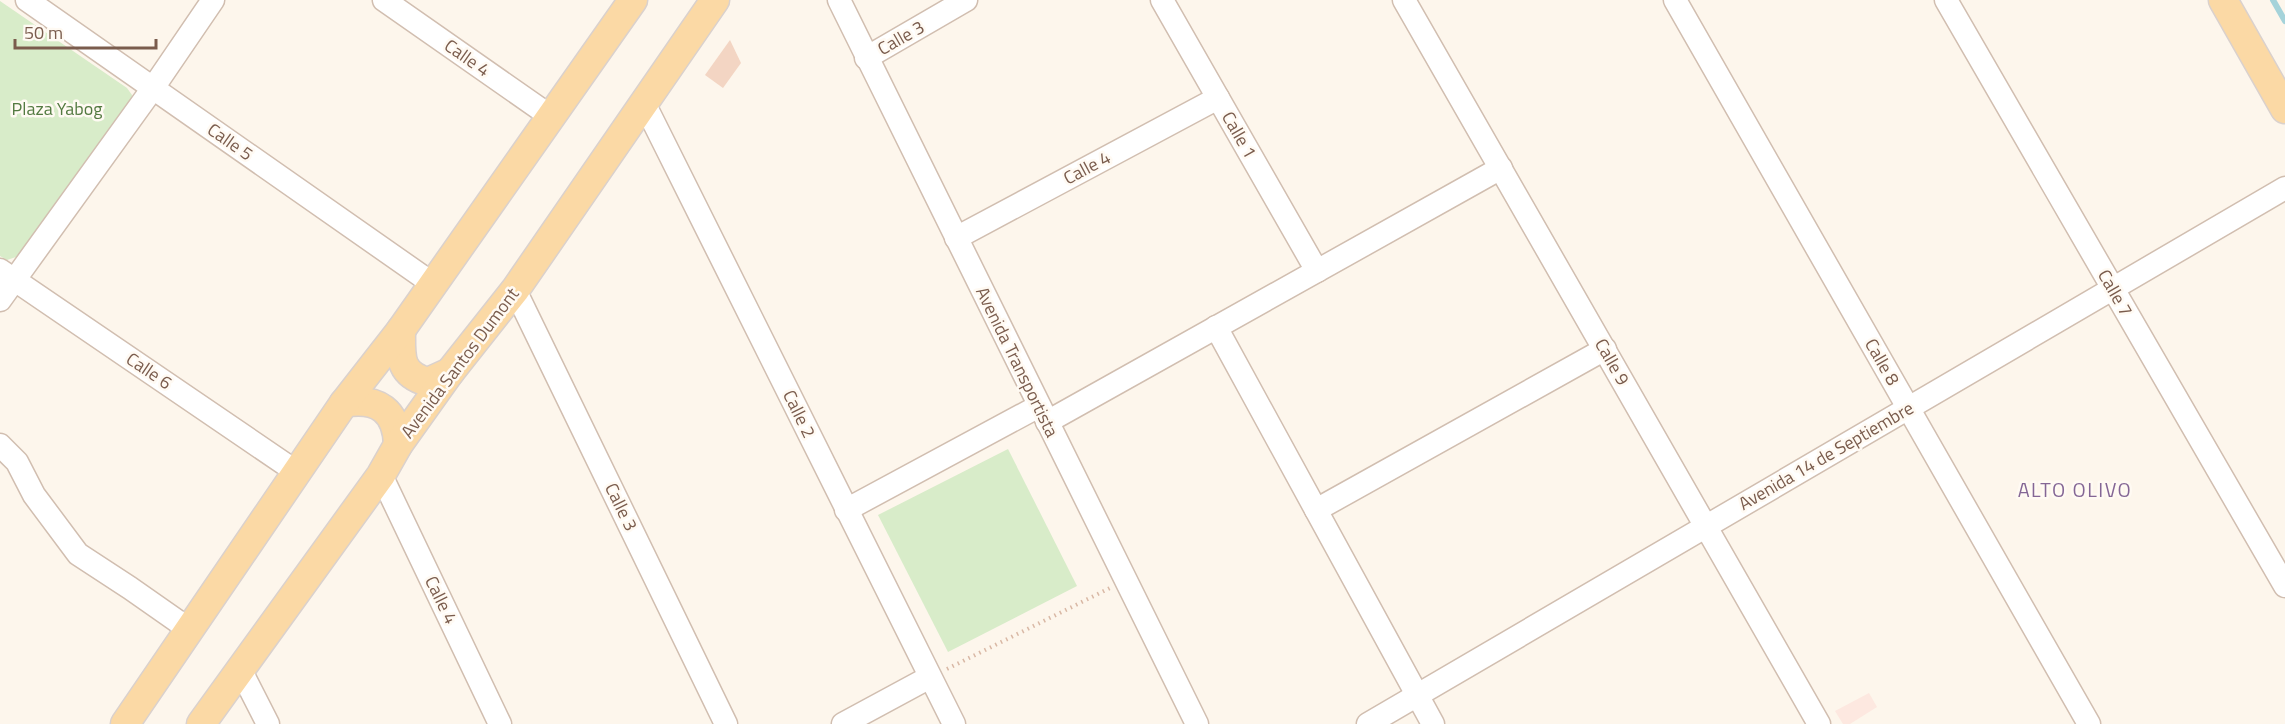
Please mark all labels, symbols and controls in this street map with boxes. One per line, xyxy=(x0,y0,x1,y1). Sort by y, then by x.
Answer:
scale bar xyxy=(15,12,156,50)
street label: Calle 3 xyxy=(872,13,929,62)
text: 50 m xyxy=(24,19,63,46)
street label: Calle 4 xyxy=(439,32,496,83)
park label: Plaza Yabog xyxy=(12,95,102,122)
street label: Calle 1 xyxy=(1215,106,1264,163)
street label: Calle 5 xyxy=(202,116,259,167)
street label: Calle 4 xyxy=(1058,144,1115,191)
street label: Calle 7 xyxy=(2091,264,2140,321)
street label: Avenida Santos Dumont xyxy=(394,281,526,444)
street label: Avenida Transportista xyxy=(969,282,1066,442)
street label: Calle 9 xyxy=(1588,333,1637,390)
street label: Calle 8 xyxy=(1858,333,1907,390)
street label: Calle 6 xyxy=(121,345,178,396)
street label: Calle 2 xyxy=(776,385,823,442)
street label: Avenida 14 de Septiembre xyxy=(1733,394,1918,517)
district label: ALTO OLIVO xyxy=(2018,474,2132,505)
street label: Calle 3 xyxy=(598,478,645,535)
street label: Calle 4 xyxy=(418,571,465,628)

